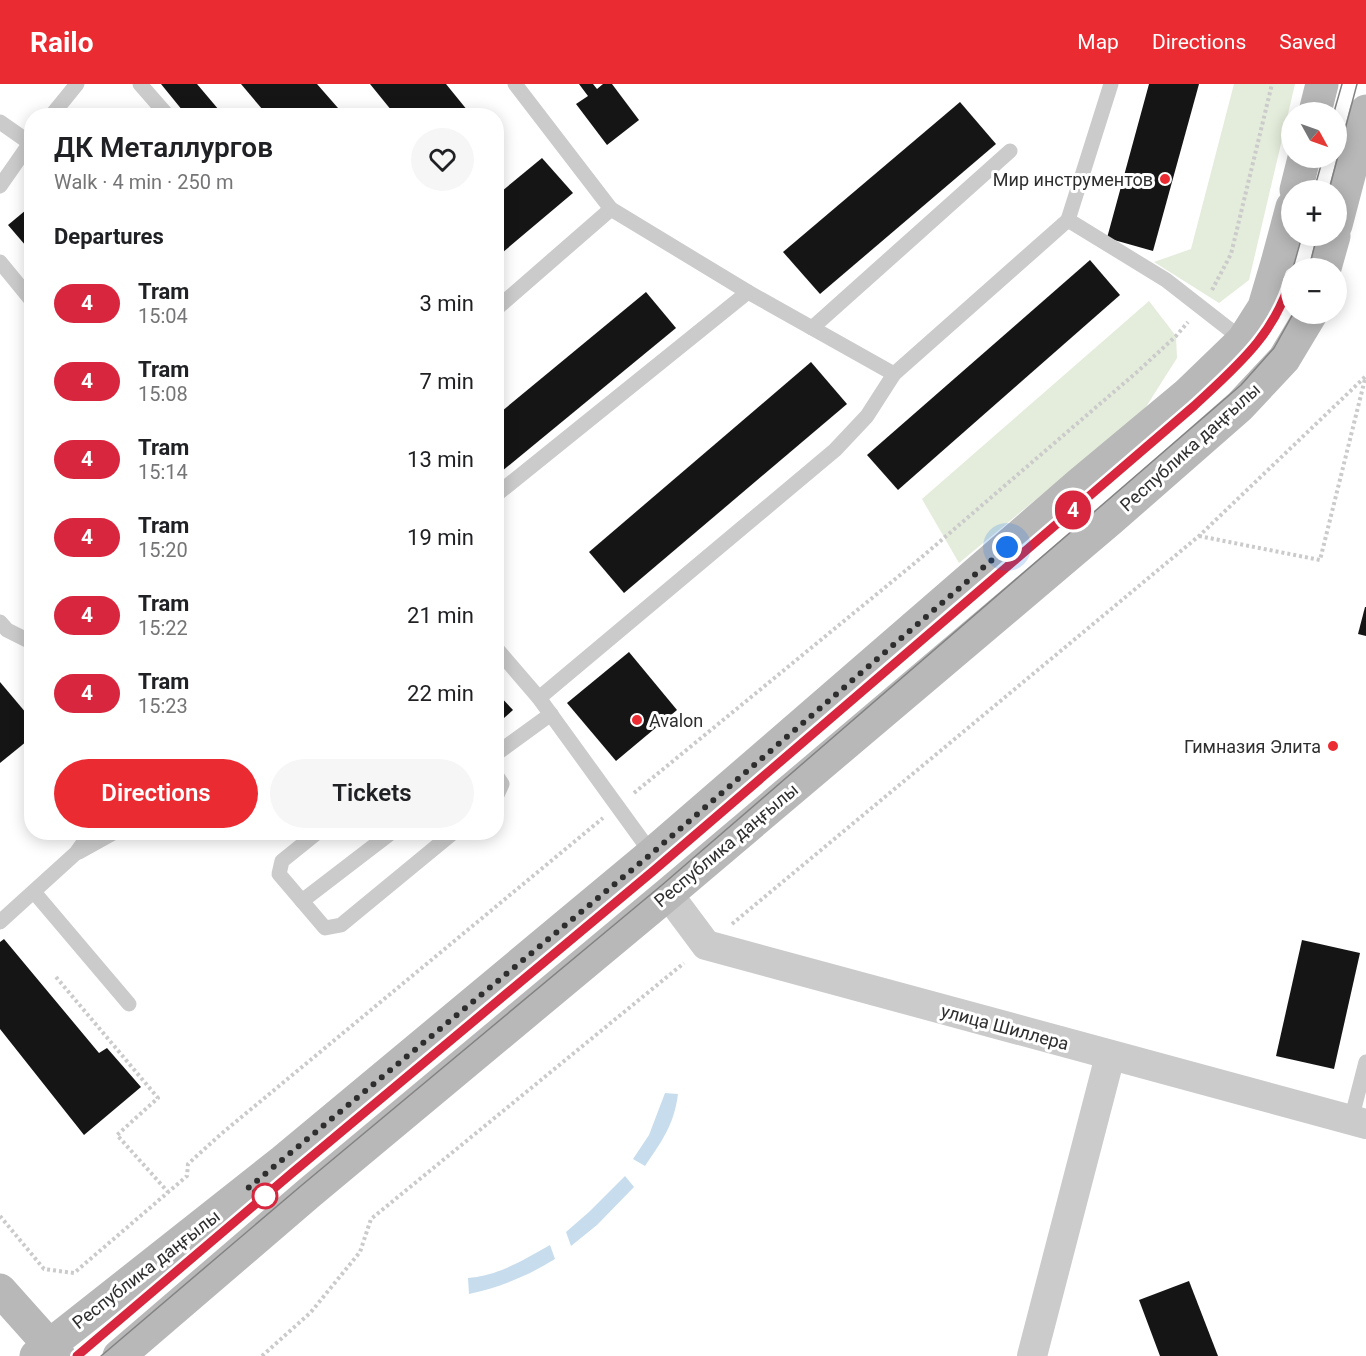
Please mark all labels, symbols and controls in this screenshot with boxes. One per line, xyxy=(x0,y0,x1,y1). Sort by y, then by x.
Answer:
text: Railo xyxy=(30,26,94,59)
text: Map xyxy=(1077,30,1119,54)
text: Directions xyxy=(1152,30,1246,54)
text: Saved xyxy=(1279,30,1336,54)
north arrow xyxy=(1281,102,1347,168)
map controls xyxy=(1281,102,1347,324)
button: heart xyxy=(411,128,474,191)
text: ДК Металлургов xyxy=(54,131,273,164)
place label: Мир инструментов xyxy=(993,169,1153,190)
text: Walk · 4 min · 250 m xyxy=(54,170,233,194)
marker: Мир инструментов xyxy=(1158,172,1172,186)
button: + xyxy=(1281,180,1347,246)
text: Departures xyxy=(54,224,164,249)
button: − xyxy=(1281,258,1347,324)
text: Tram xyxy=(138,279,189,304)
text: 4 xyxy=(81,291,93,315)
text: 3 min xyxy=(419,291,474,316)
text: 15:04 xyxy=(138,304,188,328)
text: Tram xyxy=(138,357,189,382)
text: 4 xyxy=(81,369,93,393)
text: 7 min xyxy=(419,369,474,394)
street label: Республика даңғылы xyxy=(1116,379,1264,515)
text: 15:08 xyxy=(138,382,188,406)
text: Tram xyxy=(138,435,189,460)
text: 4 xyxy=(81,447,93,471)
text: 13 min xyxy=(407,447,474,472)
text: 15:14 xyxy=(138,460,188,484)
line badge: 4 xyxy=(1054,490,1092,530)
text: 4 xyxy=(1067,498,1079,522)
text: Tram xyxy=(138,513,189,538)
text: 4 xyxy=(81,525,93,549)
text: 19 min xyxy=(407,525,474,550)
your location xyxy=(992,532,1022,562)
text: 15:20 xyxy=(138,538,188,562)
text: Tram xyxy=(138,591,189,616)
text: 4 xyxy=(81,603,93,627)
text: 21 min xyxy=(407,603,474,628)
text: 15:22 xyxy=(138,616,188,640)
text: Tram xyxy=(138,669,189,694)
text: 4 xyxy=(81,681,93,705)
text: 22 min xyxy=(407,681,474,706)
text: 15:23 xyxy=(138,694,188,718)
place label: Avalon xyxy=(649,710,703,731)
marker: Avalon xyxy=(630,713,644,727)
place label: Гимназия Элита xyxy=(1184,736,1321,757)
marker: Гимназия Элита xyxy=(1326,739,1340,753)
button: Directions xyxy=(54,759,258,828)
button: Tickets xyxy=(270,759,474,828)
street label: Республика даңғылы xyxy=(650,779,802,911)
street label: улица Шиллера xyxy=(939,1000,1071,1054)
unlabelled marker xyxy=(252,1183,278,1209)
street label: Республика даңғылы xyxy=(68,1205,224,1333)

